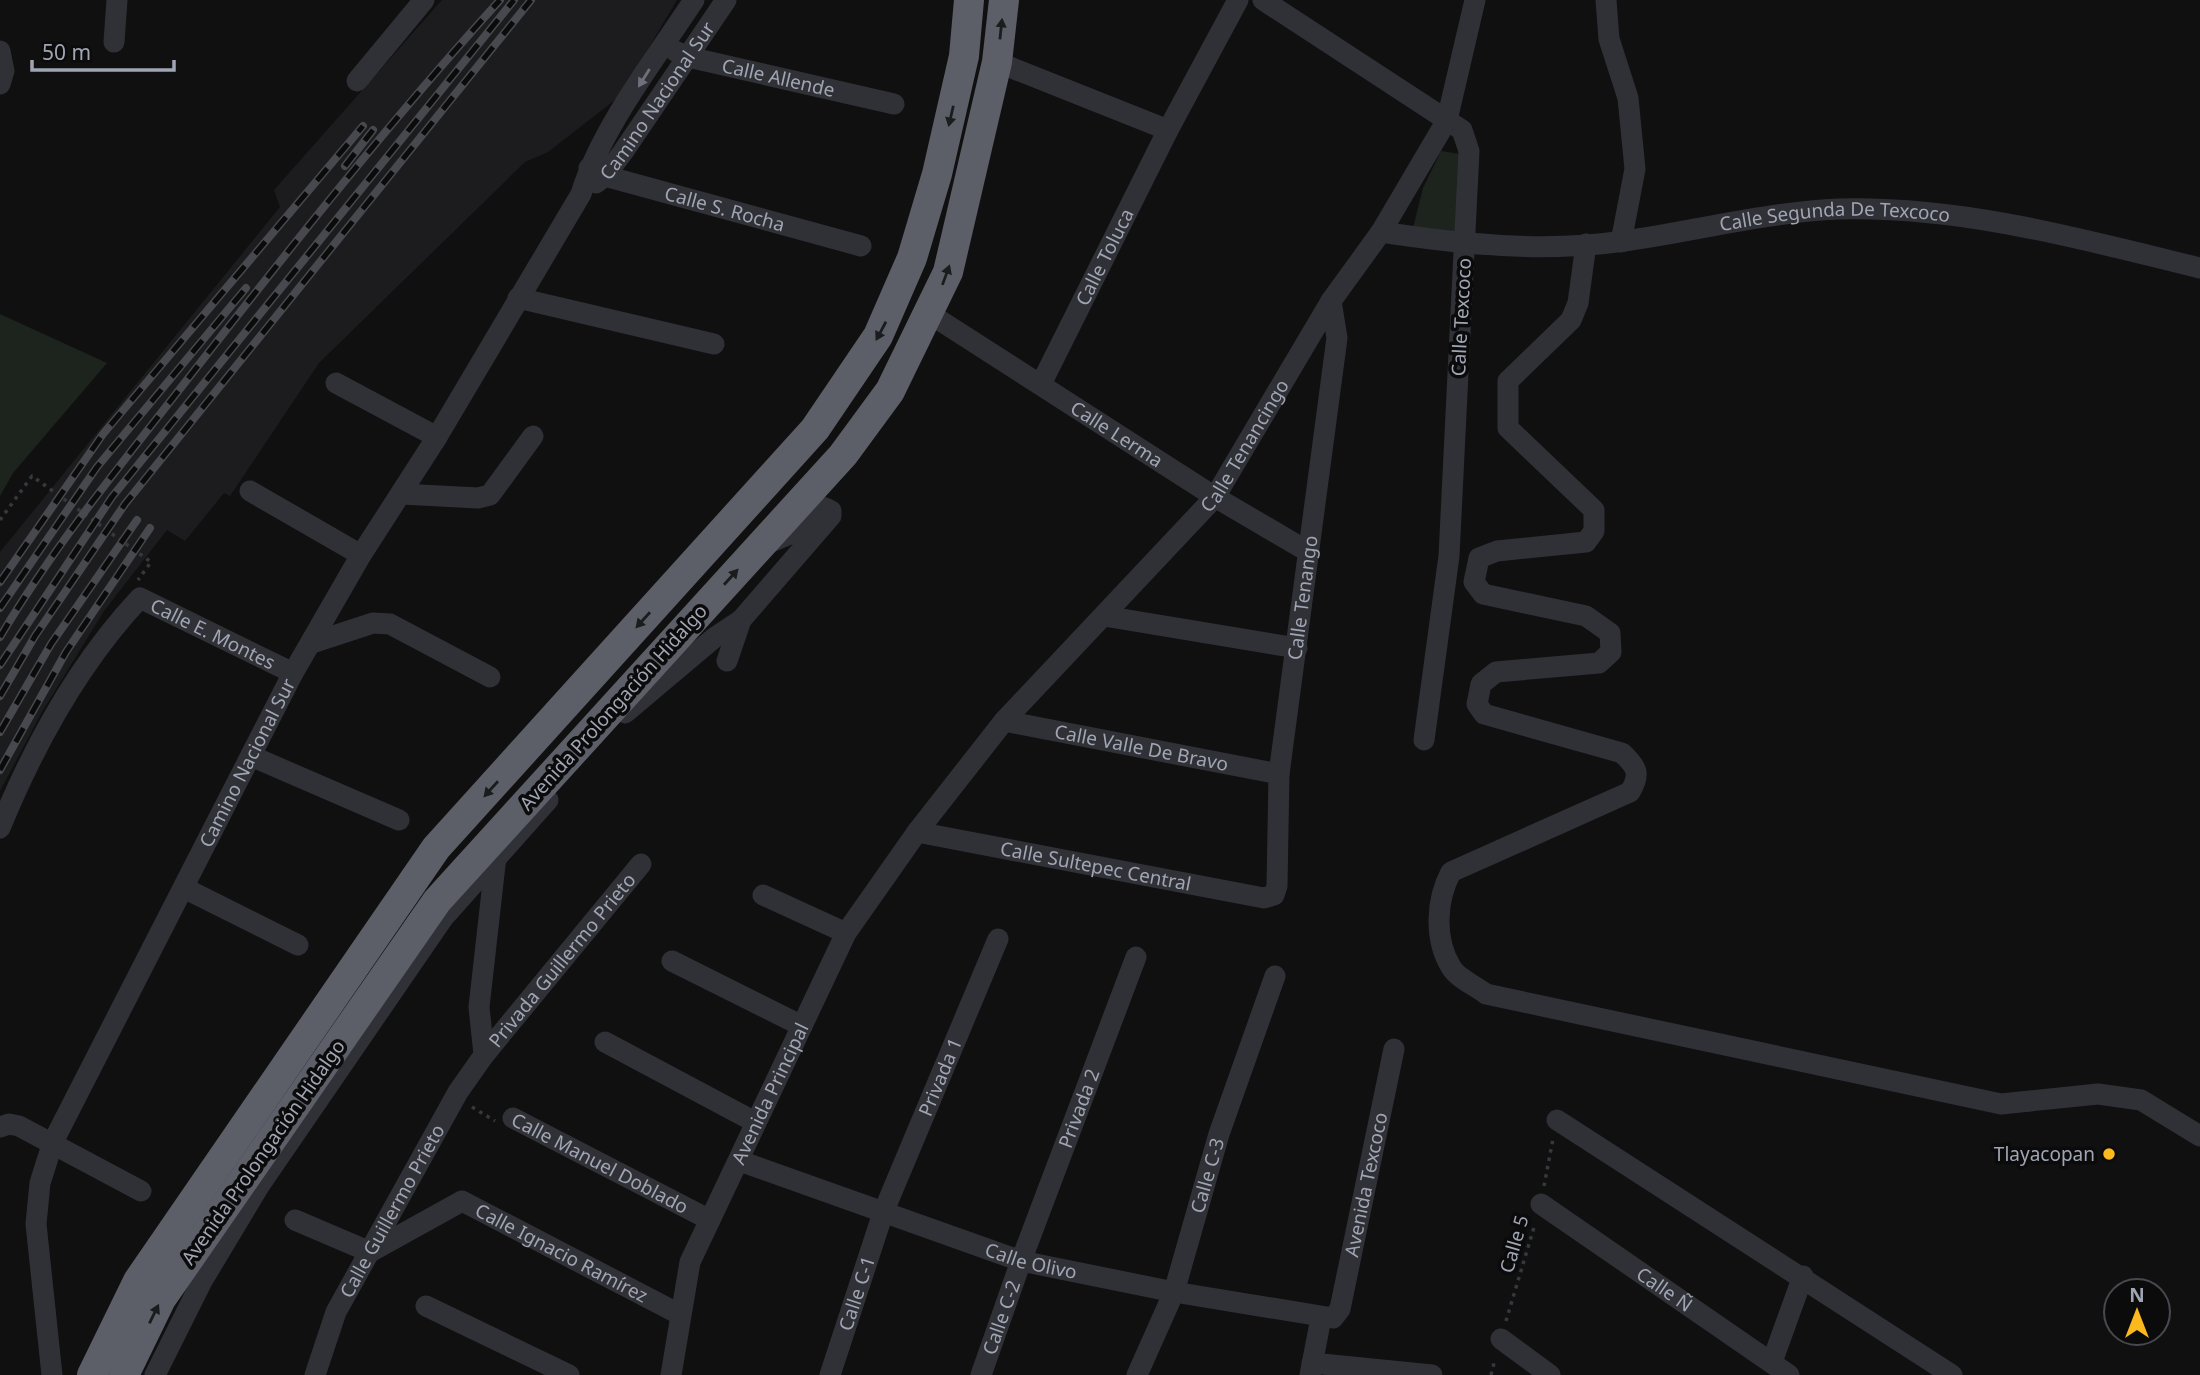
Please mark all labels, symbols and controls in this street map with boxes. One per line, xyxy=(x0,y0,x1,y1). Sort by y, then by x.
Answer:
street label: Camino Nacional Sur xyxy=(594,16,721,185)
one-way arrow xyxy=(995,18,1006,40)
scale bar xyxy=(32,28,173,72)
text: 50 m xyxy=(42,38,91,66)
street label: Calle Allende xyxy=(719,52,837,103)
one-way arrow xyxy=(637,68,650,88)
one-way arrow xyxy=(945,105,956,127)
street label: Calle S. Rocha xyxy=(662,180,788,238)
street label: Calle Segunda De Texcoco xyxy=(1717,196,1952,237)
street label: Calle Toluca xyxy=(1069,204,1140,310)
street label: Calle Texcoco xyxy=(1445,257,1477,377)
one-way arrow xyxy=(941,264,952,285)
one-way arrow xyxy=(875,321,886,341)
street label: Calle Tenancingo xyxy=(1194,374,1295,518)
street label: Calle Lerma xyxy=(1066,395,1168,473)
street label: Calle Tenango xyxy=(1281,534,1324,662)
one-way arrow xyxy=(722,569,738,586)
street label: Calle E. Montes xyxy=(146,592,280,675)
street label: Avenida Prolongación Hidalgo xyxy=(513,598,713,816)
one-way arrow xyxy=(636,611,651,628)
street label: Camino Nacional Sur xyxy=(193,674,301,852)
street label: Calle Valle De Bravo xyxy=(1052,718,1231,777)
one-way arrow xyxy=(483,780,499,798)
street label: Calle Sultepec Central xyxy=(998,835,1193,897)
street label: Privada Guillermo Prieto xyxy=(483,868,641,1053)
street label: Avenida Principal xyxy=(725,1019,815,1169)
street label: Avenida Prolongación Hidalgo xyxy=(175,1034,351,1270)
street label: Privada 1 xyxy=(912,1034,968,1120)
street label: Privada 2 xyxy=(1052,1065,1106,1152)
street label: Calle Manuel Doblado xyxy=(507,1106,693,1220)
street label: Avenida Texcoco xyxy=(1338,1110,1394,1259)
street label: Calle Guillermo Prieto xyxy=(333,1120,451,1302)
street label: Calle C-3 xyxy=(1184,1135,1230,1216)
place label: Tlayacopan xyxy=(1994,1141,2095,1167)
marker: Tlayacopan xyxy=(2101,1146,2117,1162)
street label: Calle Ignacio Ramírez xyxy=(471,1197,652,1309)
street label: Calle 5 xyxy=(1493,1212,1535,1276)
street label: Calle Olivo xyxy=(982,1236,1079,1285)
street label: Calle C-1 xyxy=(832,1253,881,1334)
street label: Calle Ñ xyxy=(1631,1261,1698,1318)
street label: Calle C-2 xyxy=(976,1277,1026,1358)
north arrow xyxy=(2102,1277,2172,1347)
text: N xyxy=(2129,1282,2145,1308)
one-way arrow xyxy=(148,1304,159,1324)

